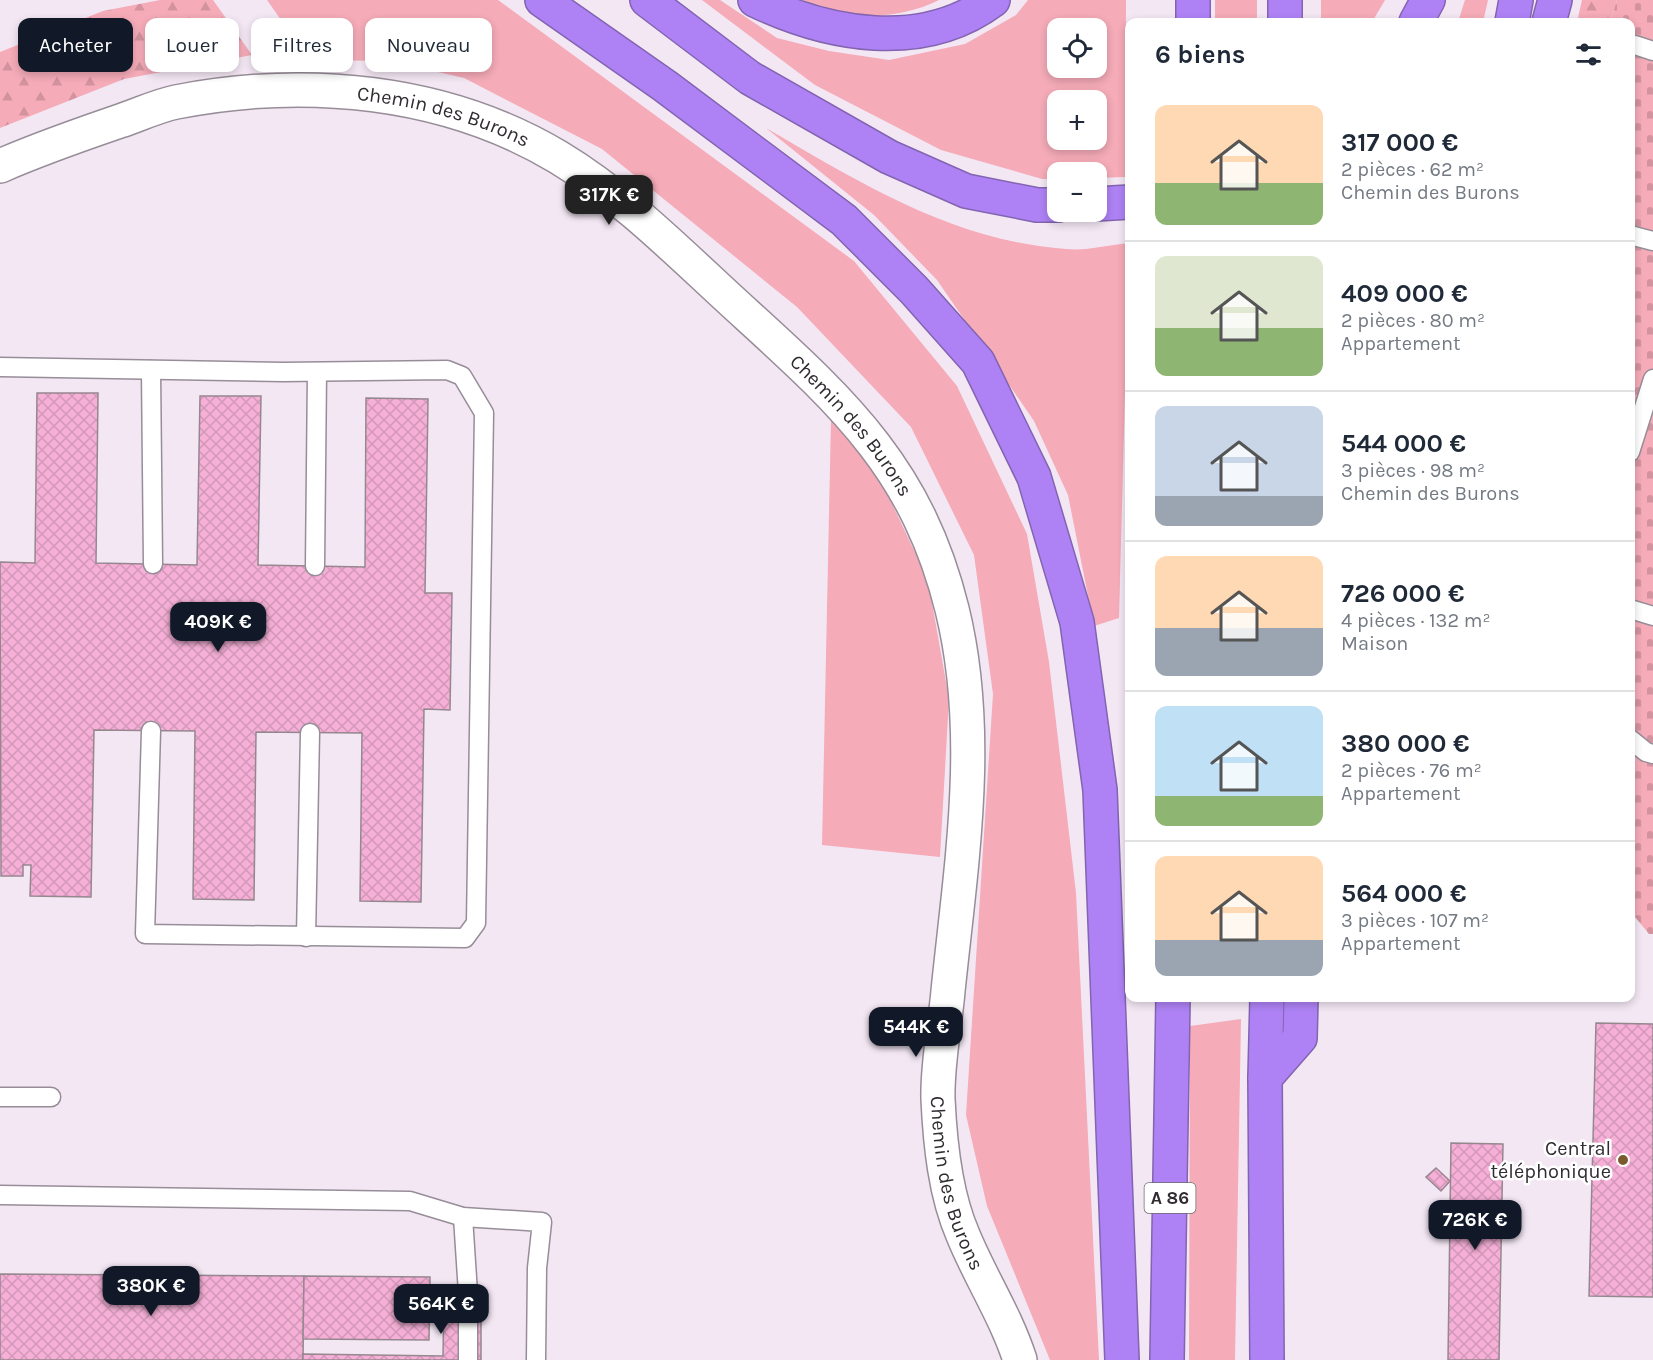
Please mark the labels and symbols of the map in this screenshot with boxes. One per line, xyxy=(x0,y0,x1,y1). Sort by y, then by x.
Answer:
street label: Chemin des Burons xyxy=(356,82,533,152)
pin: 317K € xyxy=(560,175,658,226)
street label: Chemin des Burons xyxy=(785,350,917,500)
pin: 409K € xyxy=(169,602,267,653)
pin: 544K € xyxy=(867,1007,965,1058)
street label: Chemin des Burons xyxy=(926,1096,988,1274)
place label: Central téléphonique xyxy=(1491,1137,1611,1183)
marker: Central téléphonique xyxy=(1616,1153,1630,1167)
road number: A 86 xyxy=(1144,1183,1196,1213)
pin: 726K € xyxy=(1426,1200,1524,1251)
pin: 380K € xyxy=(102,1266,200,1317)
pin: 564K € xyxy=(392,1284,490,1335)

